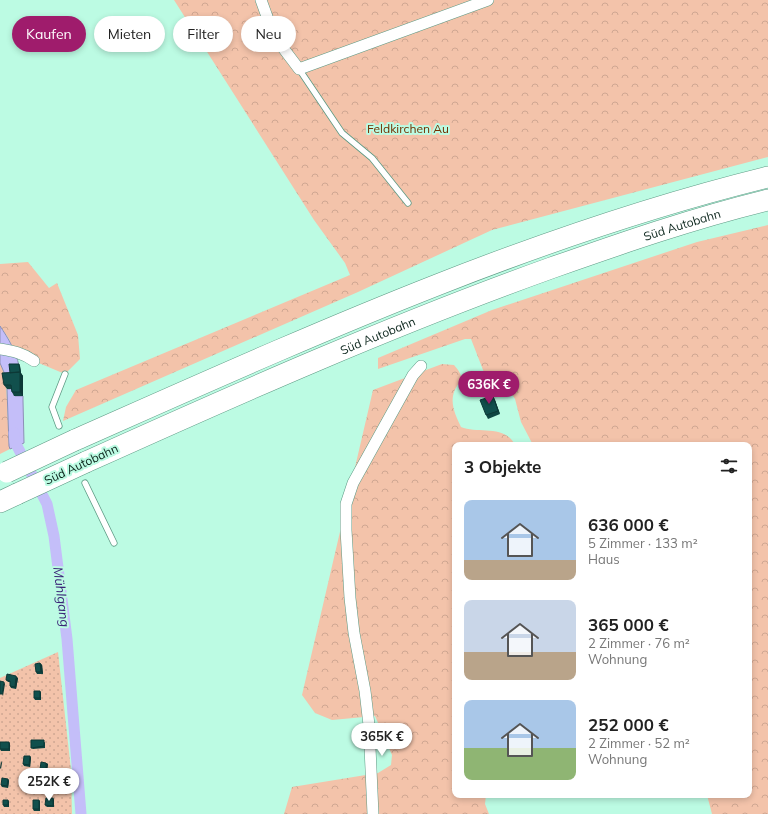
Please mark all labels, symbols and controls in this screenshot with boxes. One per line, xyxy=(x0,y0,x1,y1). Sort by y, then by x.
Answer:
chip: Kaufen xyxy=(12,16,86,52)
chip: Mieten xyxy=(94,16,165,52)
chip: Filter xyxy=(173,16,233,52)
chip: Neu xyxy=(241,16,296,52)
park label: Feldkirchen Au xyxy=(367,121,449,136)
street label: Süd Autobahn xyxy=(641,205,722,243)
street label: Süd Autobahn xyxy=(338,313,417,357)
pin: 636K € xyxy=(456,371,522,405)
text: 636K € xyxy=(467,376,511,392)
street label: Süd Autobahn xyxy=(42,440,120,488)
icon: filters xyxy=(718,455,740,477)
text: 3 Objekte xyxy=(464,456,541,477)
text: 636 000 € xyxy=(588,514,669,535)
icon: home xyxy=(496,516,544,564)
text: 5 Zimmer · 133 m² xyxy=(588,535,698,551)
text: Haus xyxy=(588,551,620,567)
water label: Mühlgang xyxy=(50,566,74,628)
text: 365 000 € xyxy=(588,614,669,635)
icon: home xyxy=(496,616,544,664)
text: 2 Zimmer · 76 m² xyxy=(588,635,690,651)
text: Wohnung xyxy=(588,651,647,667)
text: 252 000 € xyxy=(588,714,669,735)
icon: home xyxy=(496,716,544,764)
pin: 365K € xyxy=(349,723,415,757)
text: 365K € xyxy=(360,728,404,744)
text: 2 Zimmer · 52 m² xyxy=(588,735,690,751)
text: Wohnung xyxy=(588,751,647,767)
pin: 252K € xyxy=(16,768,82,802)
text: 252K € xyxy=(27,773,71,789)

